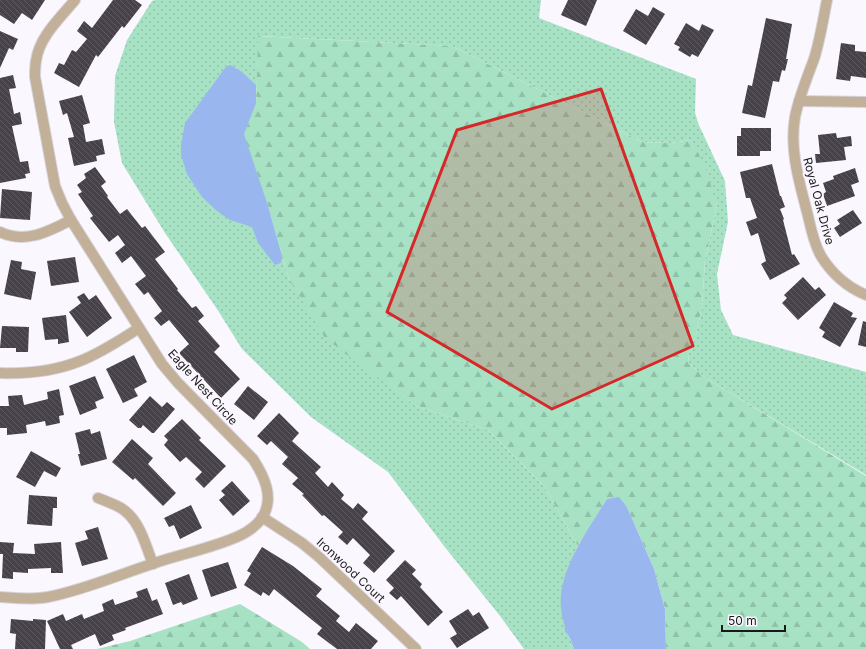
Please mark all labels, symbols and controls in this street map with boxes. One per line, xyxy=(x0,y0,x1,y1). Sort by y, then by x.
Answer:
street label: Royal Oak Drive xyxy=(800,156,838,246)
street label: Eagle Nest Circle xyxy=(165,346,241,428)
street label: Ironwood Court xyxy=(314,534,388,606)
scale bar xyxy=(722,607,785,633)
text: 50 m xyxy=(728,613,757,628)

